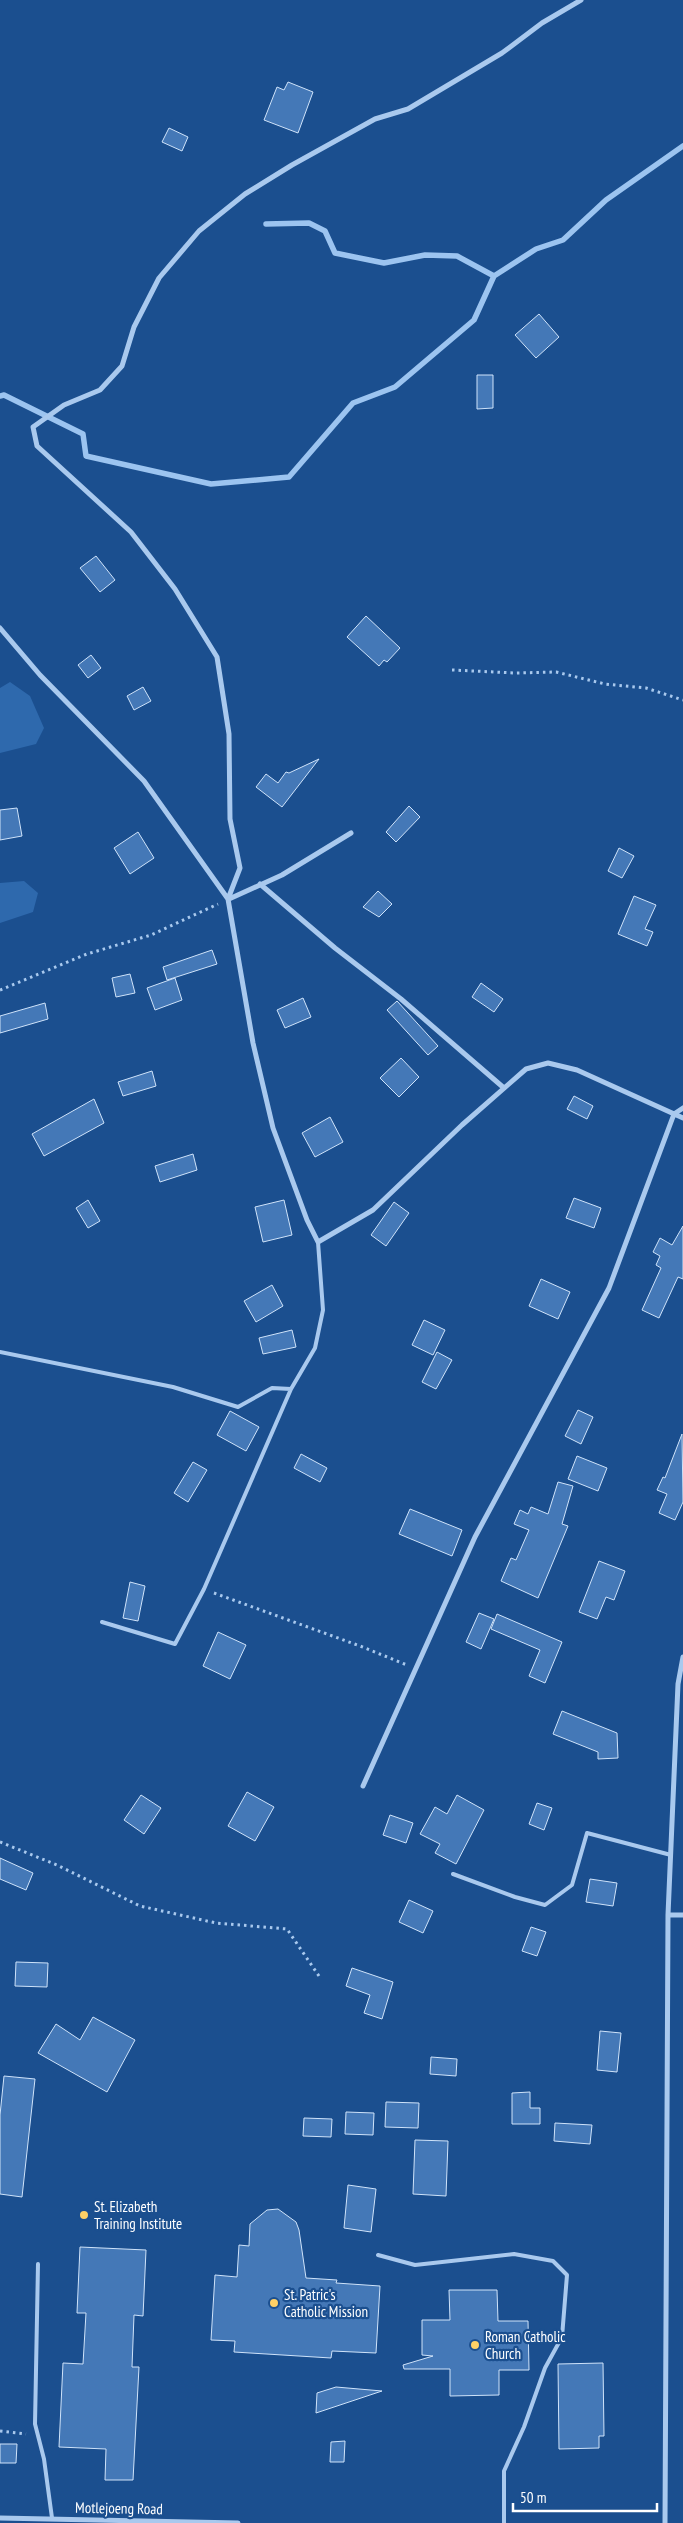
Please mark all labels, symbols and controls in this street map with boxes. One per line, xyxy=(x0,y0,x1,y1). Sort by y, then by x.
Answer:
place label: St. Elizabeth Training Institute xyxy=(94,2197,182,2233)
marker: St. Elizabeth Training Institute xyxy=(78,2209,90,2221)
place label: St. Patric's Catholic Mission xyxy=(284,2285,368,2321)
marker: St. Patric's Catholic Mission xyxy=(268,2297,280,2309)
place label: Roman Catholic Church xyxy=(485,2327,566,2363)
marker: Roman Catholic Church xyxy=(469,2339,481,2351)
scale bar xyxy=(513,2480,657,2512)
text: 50 m xyxy=(520,2488,546,2507)
street label: Motlejoeng Road xyxy=(75,2498,163,2518)

